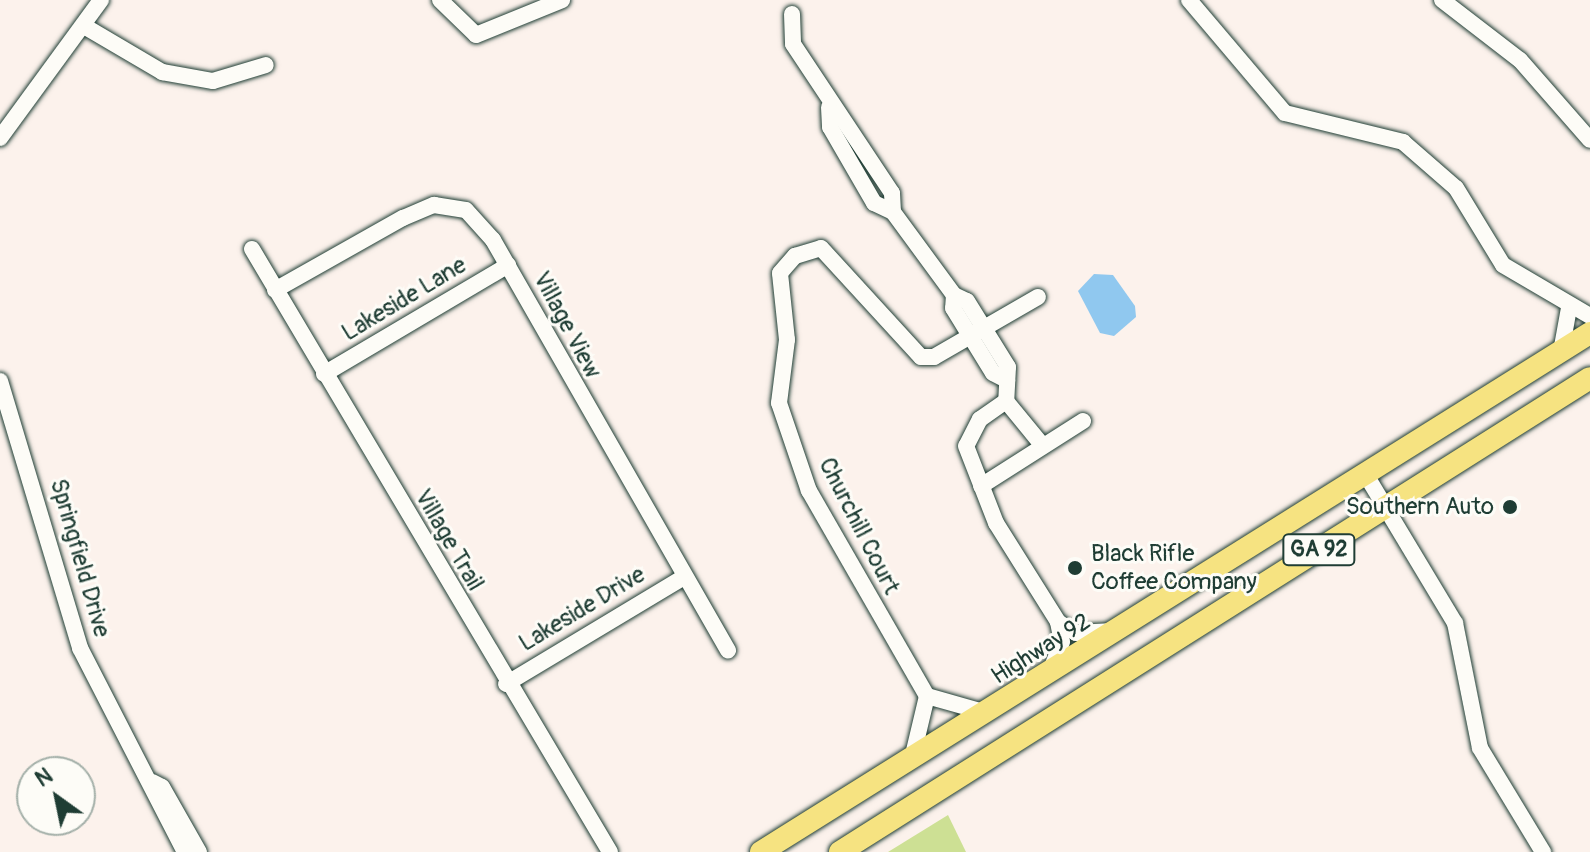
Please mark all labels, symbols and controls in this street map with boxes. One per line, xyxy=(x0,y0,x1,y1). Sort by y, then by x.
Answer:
street label: Lakeside Lane xyxy=(337,251,471,347)
street label: Village View xyxy=(527,267,607,383)
street label: Churchill Court xyxy=(812,453,906,599)
street label: Springfield Drive xyxy=(44,476,116,640)
street label: Village Trail xyxy=(408,484,490,596)
place label: Southern Auto xyxy=(1346,493,1494,521)
marker: Southern Auto xyxy=(1501,498,1519,516)
road number: GA 92 xyxy=(1281,532,1357,568)
place label: Black Rifle Coffee Company xyxy=(1091,540,1257,596)
marker: Black Rifle Coffee Company xyxy=(1066,559,1084,577)
street label: Lakeside Drive xyxy=(514,560,650,658)
street label: Highway 92 xyxy=(986,607,1096,691)
north arrow xyxy=(16,756,96,836)
text: N xyxy=(30,762,58,793)

